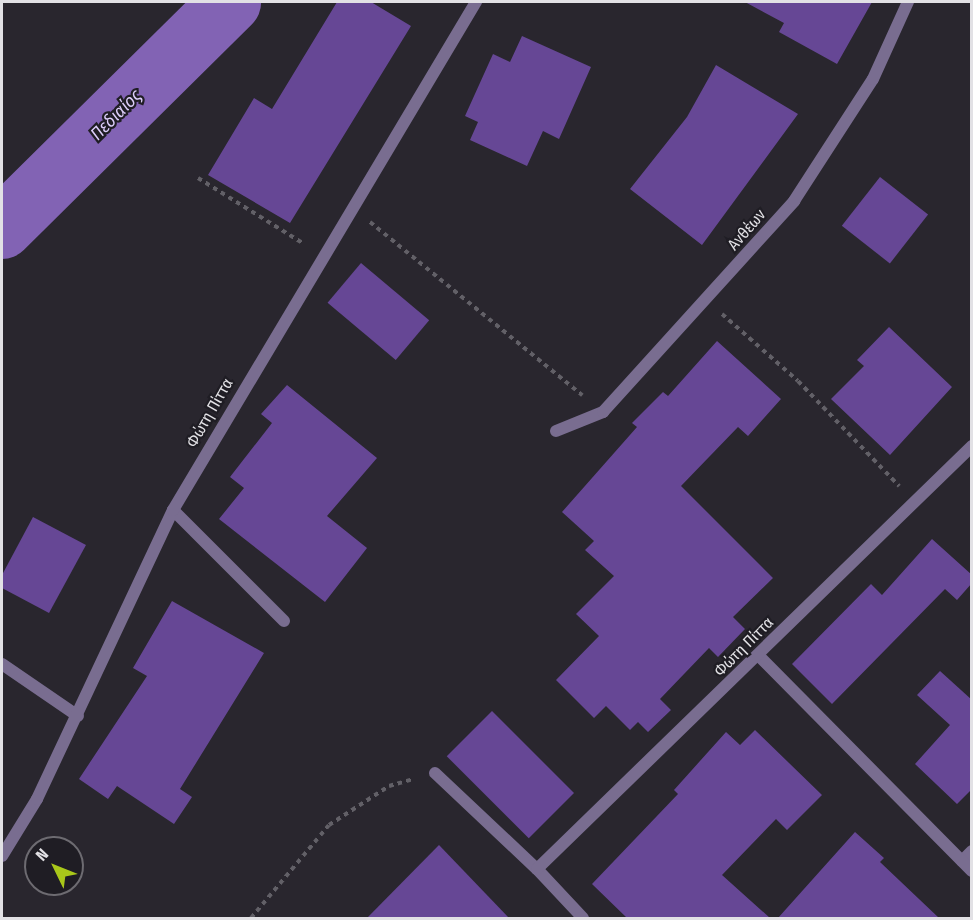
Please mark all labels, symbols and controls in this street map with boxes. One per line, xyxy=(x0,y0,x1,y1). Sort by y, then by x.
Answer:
water label: Πεδιαίος xyxy=(86,85,146,145)
street label: Ανθέων xyxy=(724,206,770,254)
street label: Φώτη Πίττα xyxy=(183,375,237,451)
street label: Φώτη Πίττα xyxy=(710,613,778,681)
north arrow xyxy=(24,836,84,896)
text: N xyxy=(32,845,52,865)

